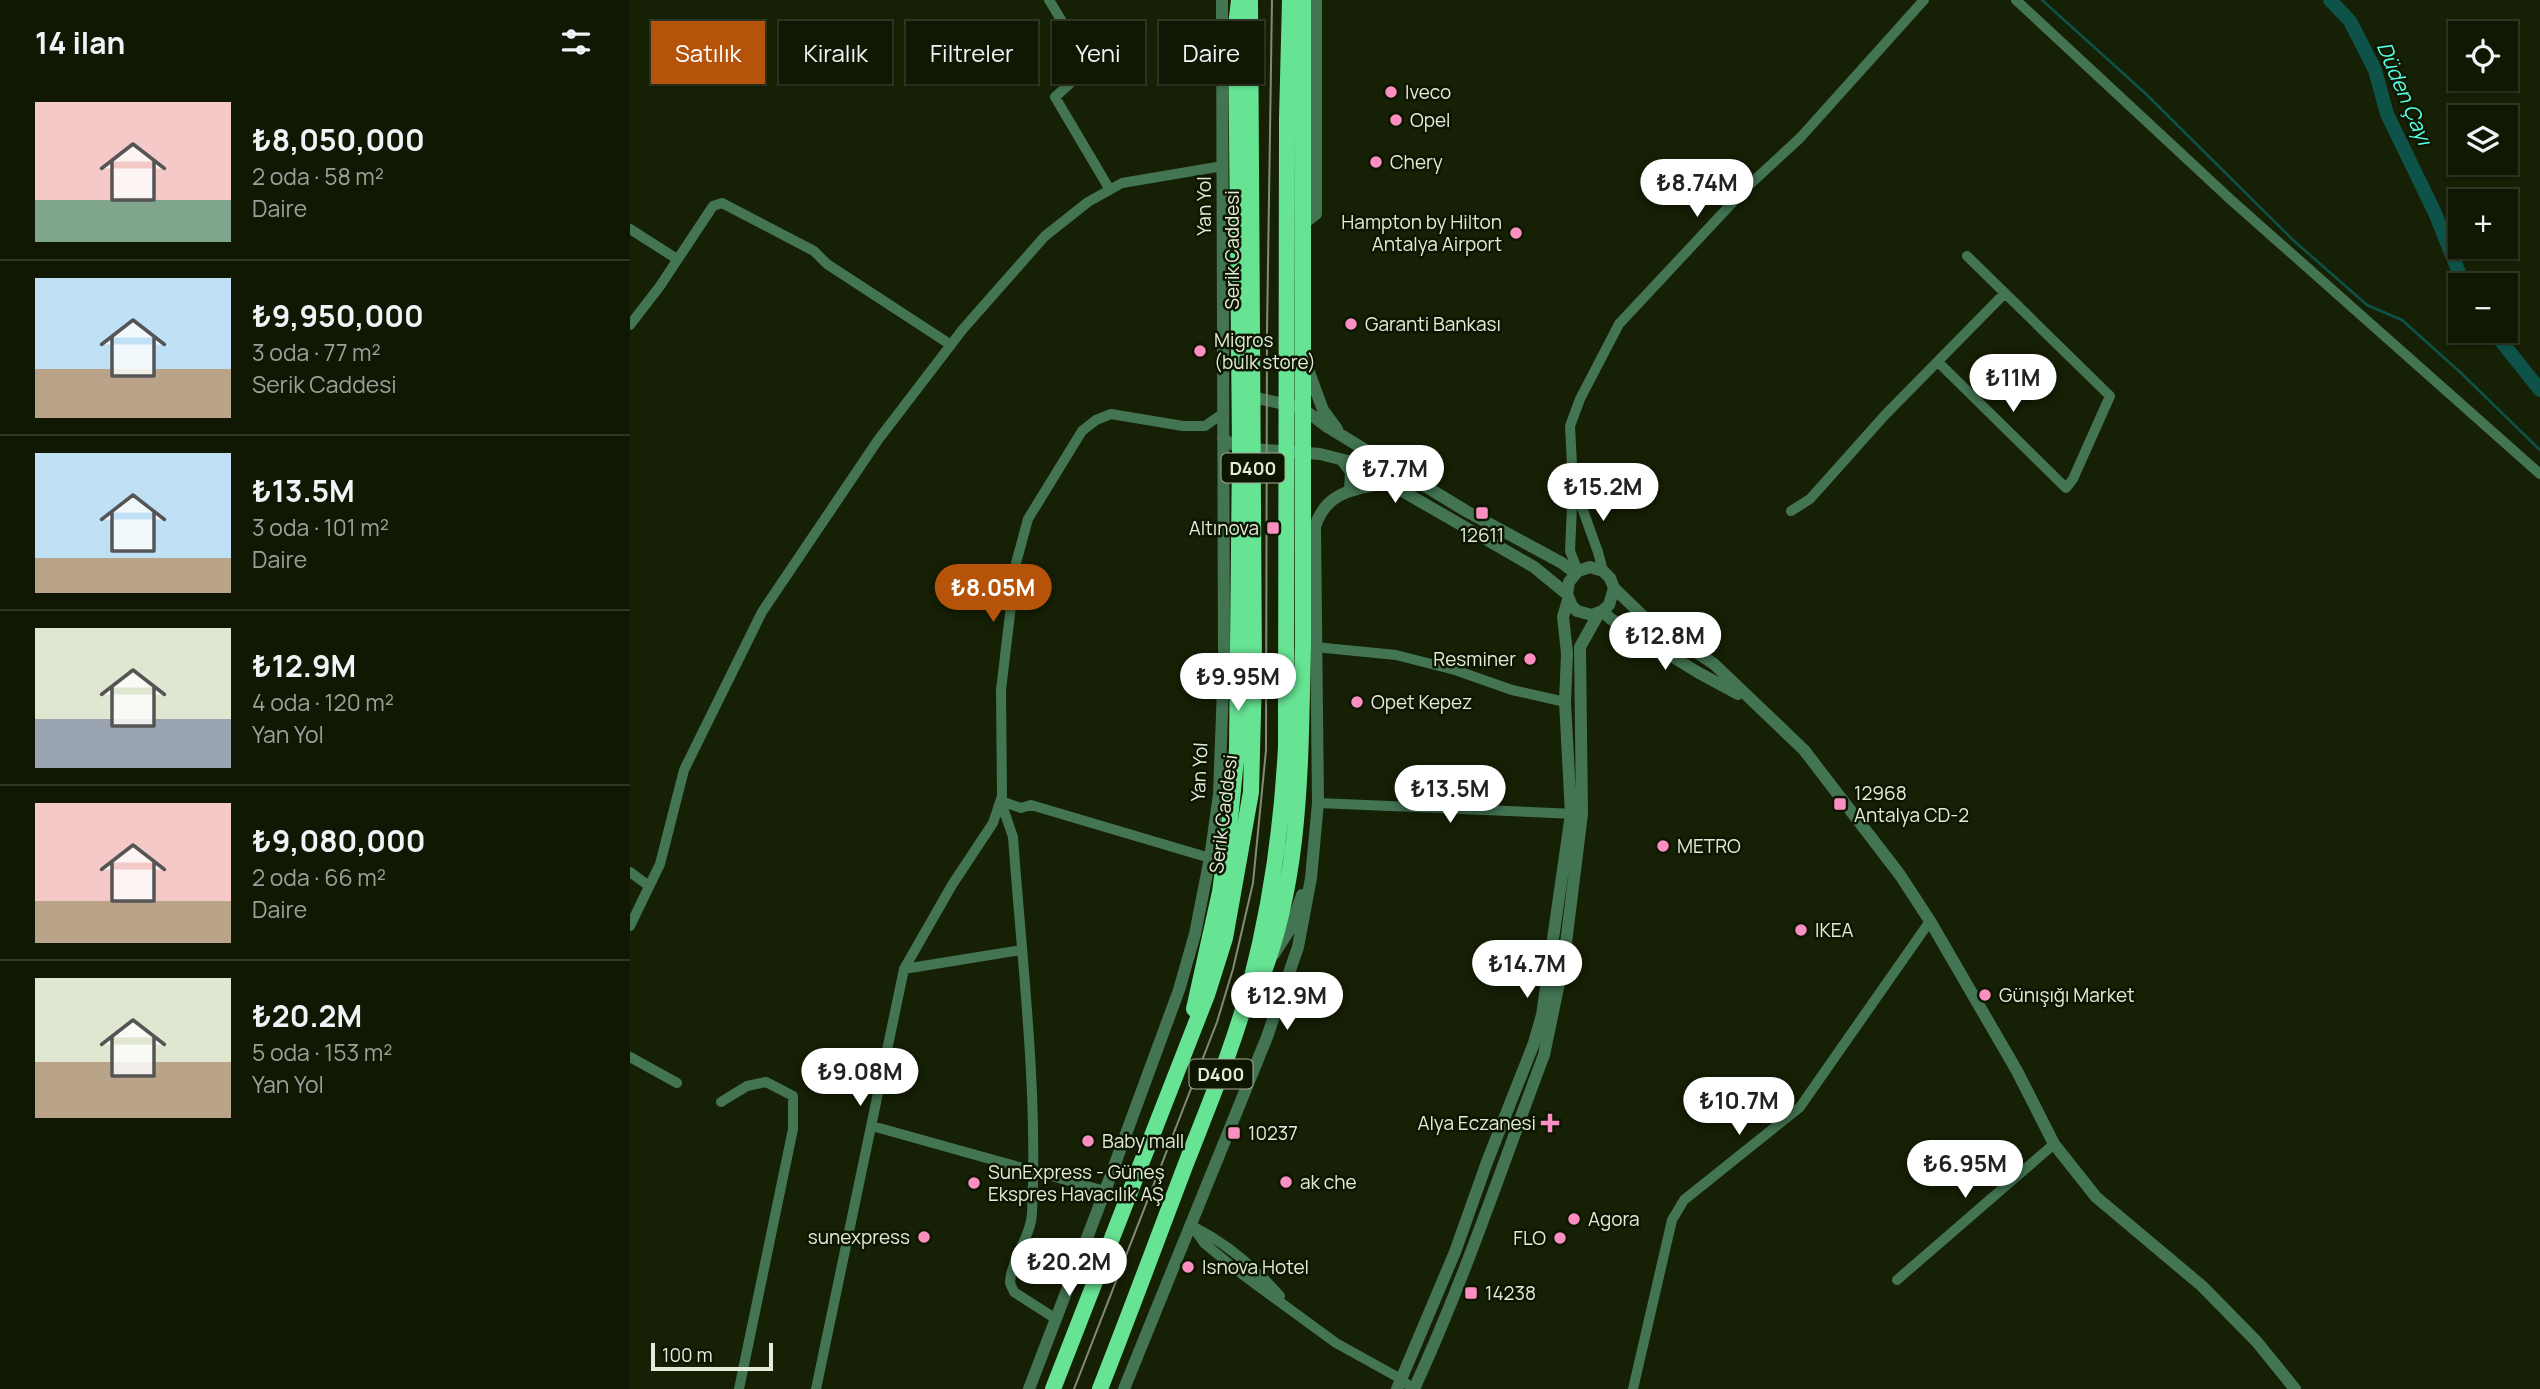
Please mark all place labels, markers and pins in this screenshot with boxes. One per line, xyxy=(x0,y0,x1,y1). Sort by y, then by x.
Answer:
place label: Iveco xyxy=(1405,79,1451,105)
marker: Iveco xyxy=(1383,84,1399,100)
place label: Opel xyxy=(1410,107,1451,133)
marker: Opel xyxy=(1388,112,1404,128)
place label: Chery xyxy=(1390,149,1443,175)
marker: Chery xyxy=(1368,154,1384,170)
pin: ₺8.74M xyxy=(1640,160,1754,219)
place label: Hampton by Hilton Antalya Airport xyxy=(1341,209,1502,257)
marker: Hampton by Hilton Antalya Airport xyxy=(1508,225,1524,241)
place label: Garanti Bankası xyxy=(1365,311,1501,337)
marker: Garanti Bankası xyxy=(1343,316,1359,332)
place label: Migros (bulk store) xyxy=(1214,327,1316,375)
marker: Migros (bulk store) xyxy=(1192,343,1208,359)
pin: ₺11M xyxy=(1972,354,2054,414)
pin: ₺7.7M xyxy=(1346,446,1444,505)
pin: ₺15.2M xyxy=(1546,463,1660,523)
marker: 12611 xyxy=(1474,505,1490,521)
place label: Altınova xyxy=(1189,515,1259,541)
marker: Altınova xyxy=(1265,520,1281,536)
place label: 12611 xyxy=(1460,522,1504,548)
pin: ₺8.05M xyxy=(936,564,1050,624)
pin: ₺12.8M xyxy=(1608,612,1722,672)
place label: Resminer xyxy=(1433,646,1516,672)
marker: Resminer xyxy=(1522,651,1538,667)
pin: ₺9.95M xyxy=(1181,654,1295,713)
place label: Opet Kepez xyxy=(1371,689,1472,715)
marker: Opet Kepez xyxy=(1349,694,1365,710)
pin: ₺13.5M xyxy=(1393,766,1507,825)
place label: 12968 Antalya CD-2 xyxy=(1854,780,1969,828)
marker: 12968 Antalya CD-2 xyxy=(1832,796,1848,812)
place label: METRO xyxy=(1677,833,1741,859)
marker: METRO xyxy=(1655,838,1671,854)
place label: IKEA xyxy=(1815,917,1854,943)
marker: IKEA xyxy=(1793,922,1809,938)
pin: ₺14.7M xyxy=(1470,940,1584,1000)
pin: ₺12.9M xyxy=(1230,972,1344,1032)
place label: Günışığı Market xyxy=(1999,982,2135,1008)
marker: Günışığı Market xyxy=(1977,987,1993,1003)
pin: ₺9.08M xyxy=(803,1048,917,1108)
pin: ₺10.7M xyxy=(1682,1078,1796,1137)
place label: Alya Eczanesi xyxy=(1417,1110,1536,1136)
marker: Alya Eczanesi xyxy=(1542,1115,1558,1131)
place label: 10237 xyxy=(1248,1120,1298,1146)
marker: 10237 xyxy=(1226,1125,1242,1141)
place label: Baby mall xyxy=(1102,1128,1184,1154)
marker: Baby mall xyxy=(1080,1133,1096,1149)
pin: ₺6.95M xyxy=(1908,1140,2022,1200)
place label: SunExpress - Güneş Ekspres Havacılık AŞ xyxy=(988,1159,1165,1207)
place label: ak che xyxy=(1300,1169,1357,1195)
marker: ak che xyxy=(1278,1174,1294,1190)
marker: SunExpress - Güneş Ekspres Havacılık AŞ xyxy=(966,1175,982,1191)
place label: Agora xyxy=(1588,1206,1640,1232)
marker: Agora xyxy=(1566,1211,1582,1227)
place label: sunexpress xyxy=(808,1224,910,1250)
place label: FLO xyxy=(1513,1225,1546,1251)
marker: sunexpress xyxy=(916,1229,932,1245)
marker: FLO xyxy=(1552,1230,1568,1246)
pin: ₺20.2M xyxy=(1012,1238,1126,1298)
place label: Isnova Hotel xyxy=(1202,1254,1309,1280)
marker: Isnova Hotel xyxy=(1180,1259,1196,1275)
place label: 14238 xyxy=(1485,1280,1536,1306)
marker: 14238 xyxy=(1463,1285,1479,1301)

